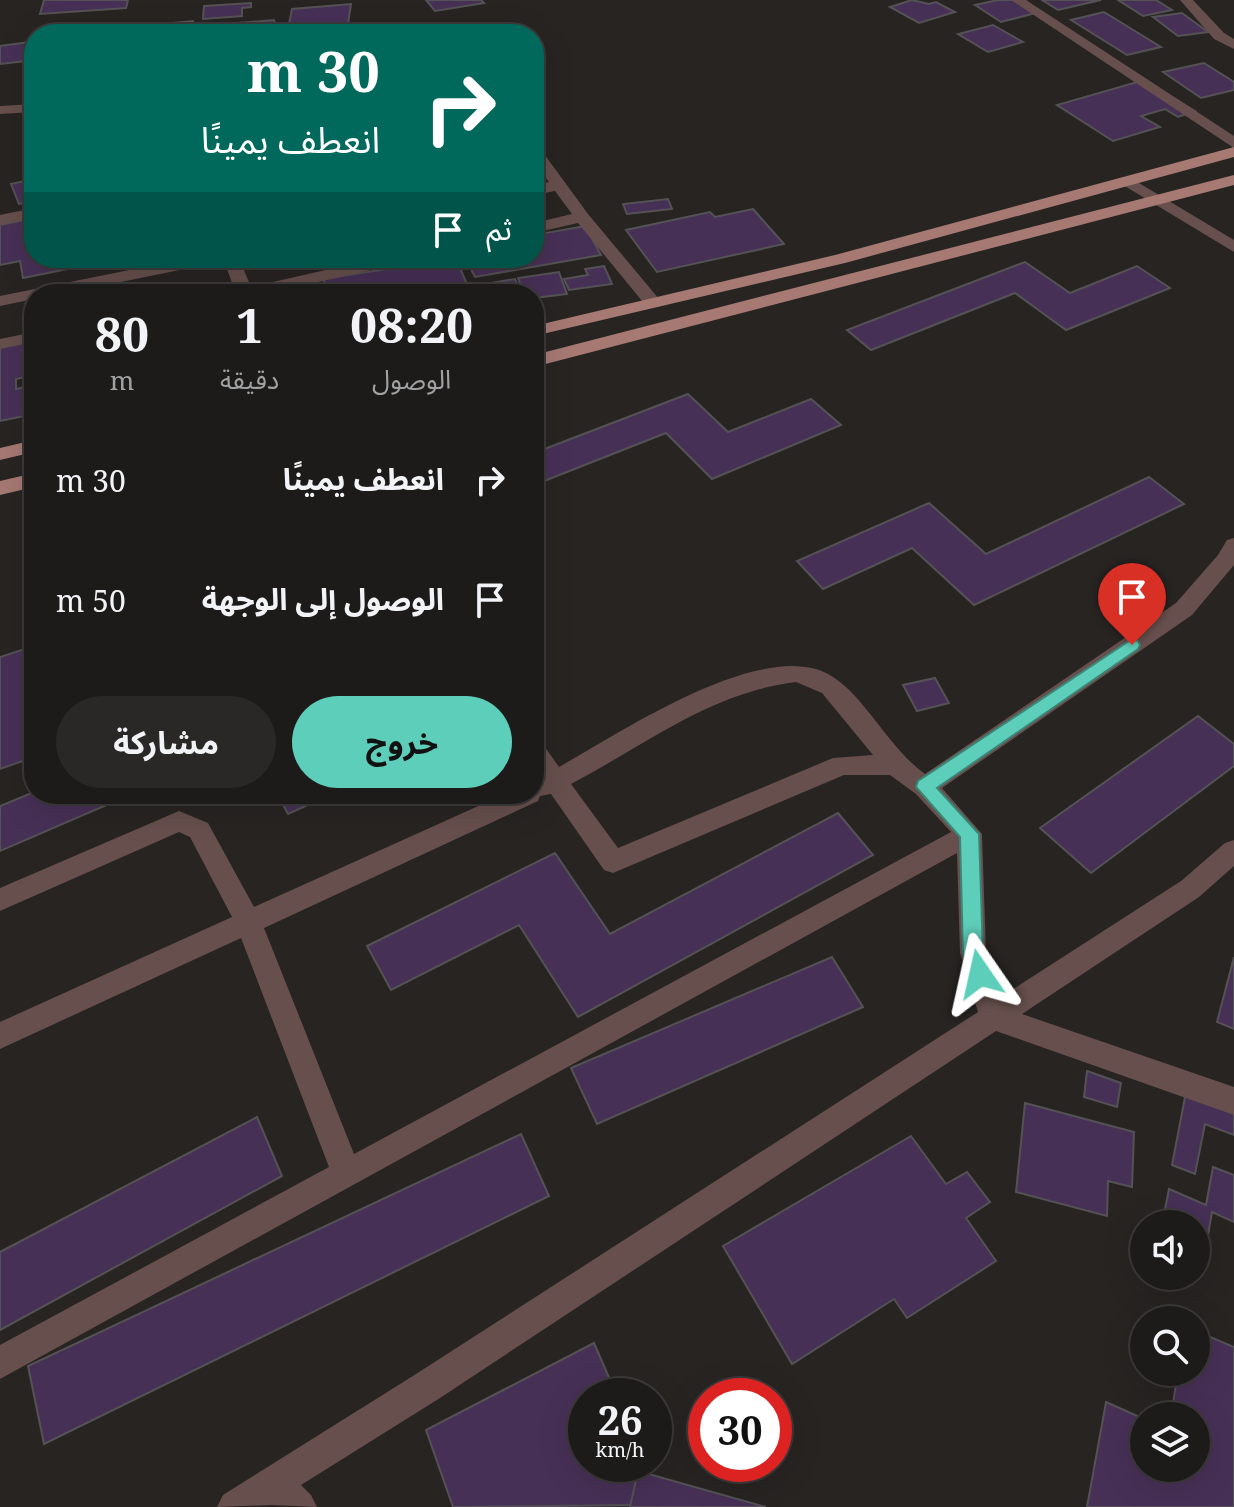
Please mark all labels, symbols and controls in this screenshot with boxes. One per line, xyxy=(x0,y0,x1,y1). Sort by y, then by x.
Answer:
text: 30 m xyxy=(247,32,380,108)
icon: right xyxy=(408,56,512,160)
text: انعطف يمينًا xyxy=(201,115,380,164)
icon: arrive xyxy=(426,208,470,252)
text: ثم xyxy=(486,208,512,249)
text: 1 xyxy=(236,292,263,357)
text: 08:20 xyxy=(350,292,473,357)
text: 80 xyxy=(95,301,149,366)
text: دقيقة xyxy=(220,361,279,397)
text: الوصول xyxy=(372,361,451,397)
text: m xyxy=(110,362,134,398)
text: انعطف يمينًا xyxy=(283,458,444,499)
icon: right xyxy=(468,458,512,502)
text: 30 m xyxy=(56,460,126,501)
pin xyxy=(1098,563,1166,645)
icon: arrive xyxy=(1110,575,1154,619)
text: الوصول إلى الوجهة xyxy=(202,578,444,619)
icon: arrive xyxy=(468,578,512,622)
text: 50 m xyxy=(56,580,126,621)
button: مشاركة xyxy=(56,696,276,788)
button: خروج xyxy=(292,696,512,788)
position arrow xyxy=(938,932,1022,1016)
map controls xyxy=(1130,1210,1210,1482)
button: sound xyxy=(1130,1210,1210,1290)
button: search xyxy=(1130,1306,1210,1386)
speed limit sign: 30 xyxy=(688,1378,792,1482)
text: 26 xyxy=(597,1392,643,1447)
button: layers xyxy=(1130,1402,1210,1482)
text: km/h xyxy=(595,1436,645,1463)

